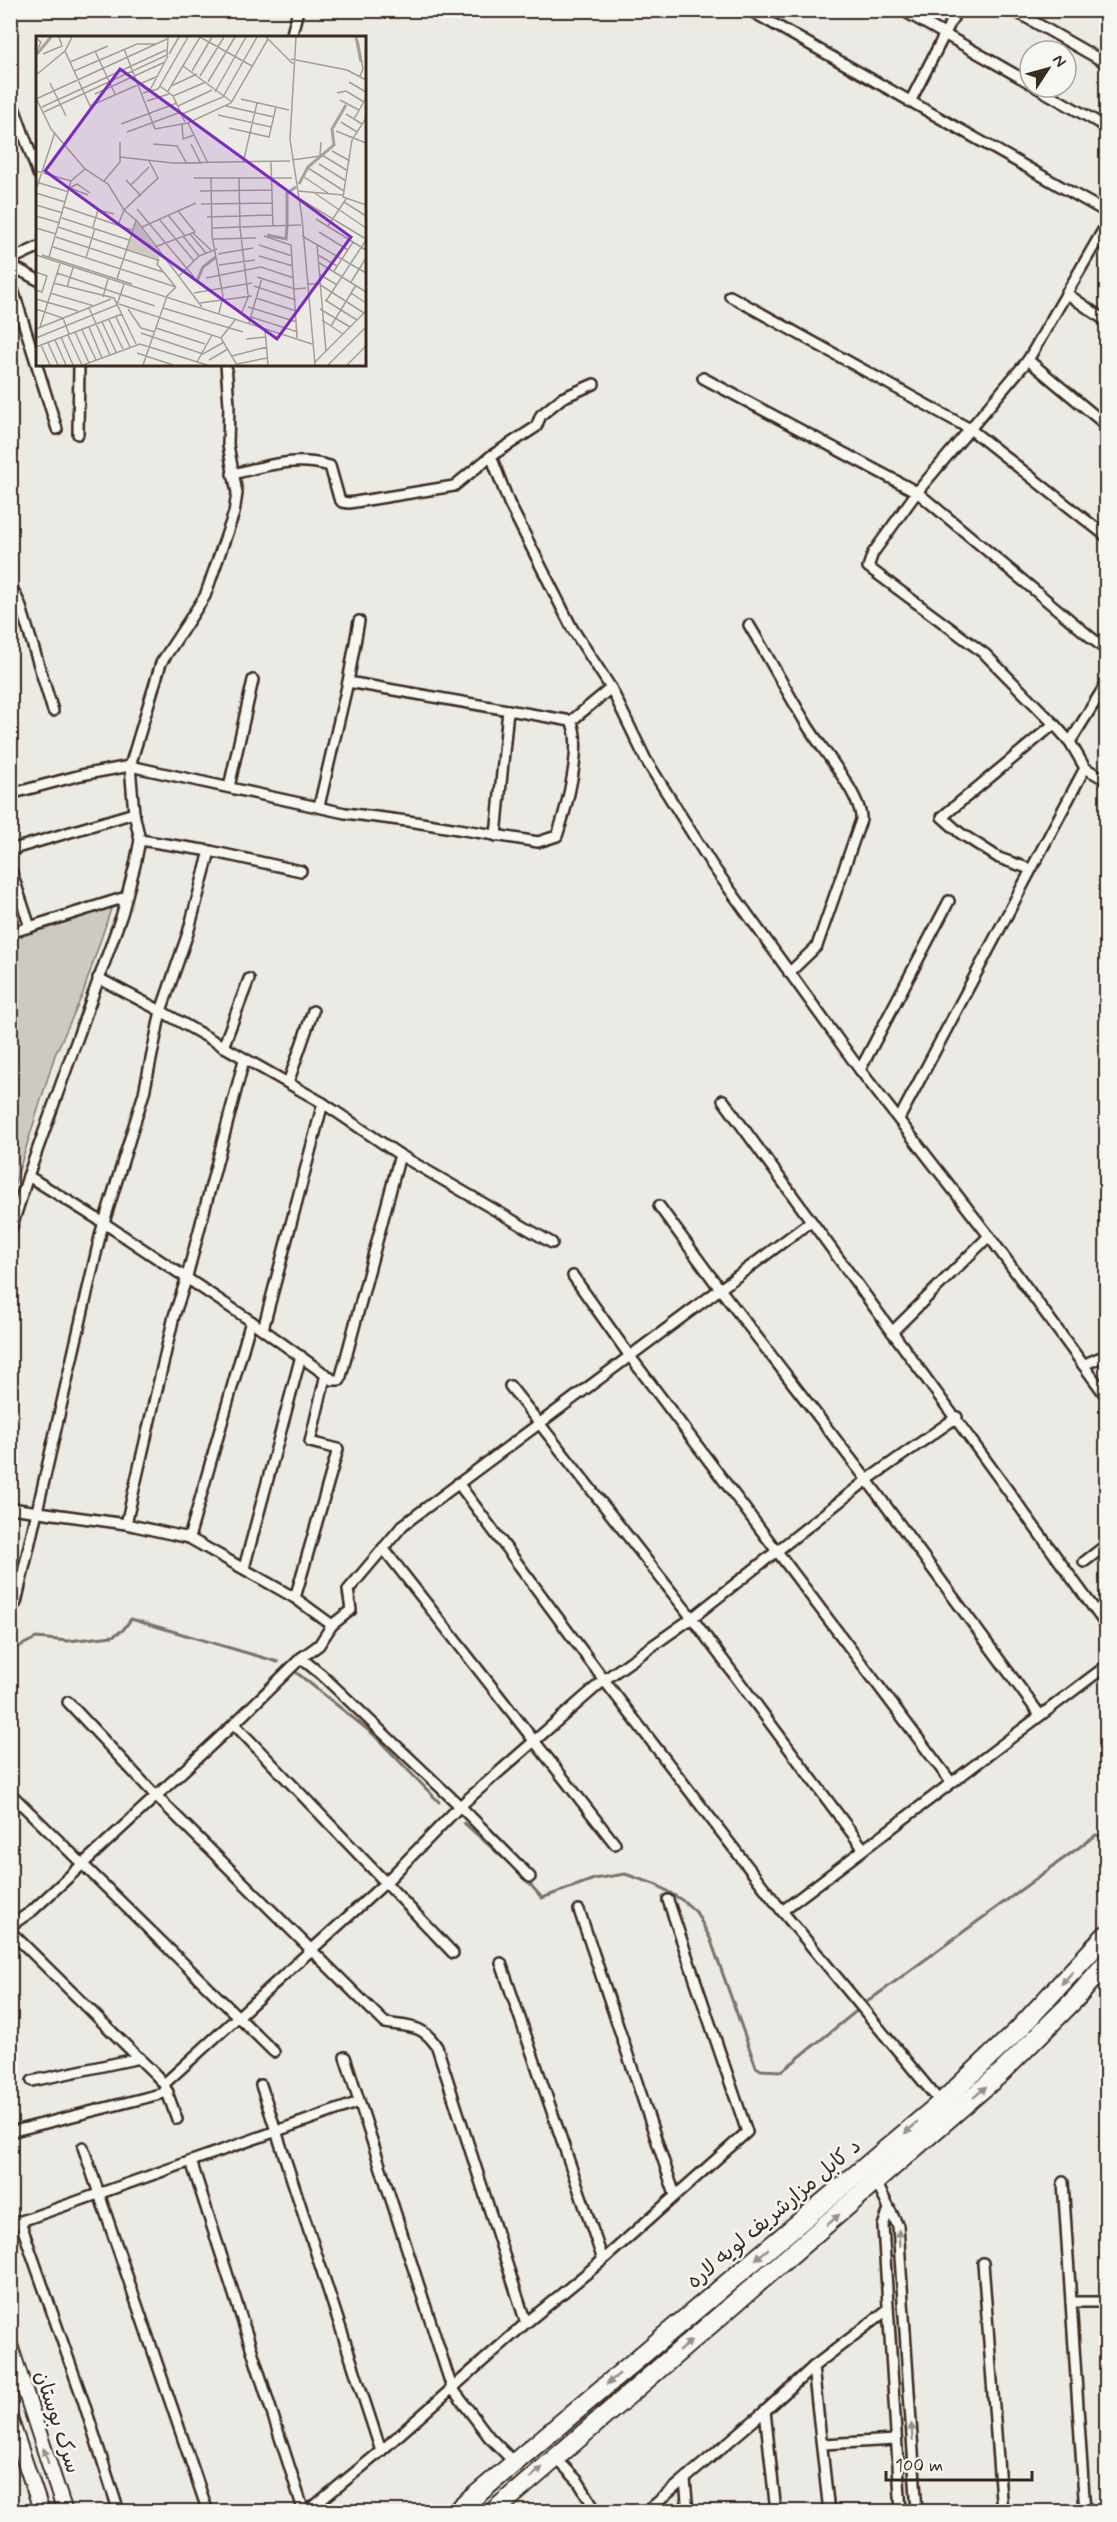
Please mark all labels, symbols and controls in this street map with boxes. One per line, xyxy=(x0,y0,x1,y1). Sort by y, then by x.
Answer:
inset map xyxy=(36,36,366,366)
north arrow xyxy=(1018,39,1078,99)
text: N xyxy=(1047,51,1071,72)
one-way arrow xyxy=(1061,1970,1074,1985)
one-way arrow xyxy=(972,2086,987,2099)
one-way arrow xyxy=(904,2121,919,2134)
street label: د کابل مزارشریف لویه لاره xyxy=(681,2133,867,2295)
one-way arrow xyxy=(825,2214,840,2227)
one-way arrow xyxy=(894,2228,903,2247)
one-way arrow xyxy=(755,2247,770,2259)
one-way arrow xyxy=(677,2340,693,2353)
street label: سرک بوستان xyxy=(27,2367,87,2477)
one-way arrow xyxy=(606,2372,621,2385)
one-way arrow xyxy=(907,2423,916,2442)
scale bar xyxy=(886,2444,1032,2482)
one-way arrow xyxy=(41,2447,51,2465)
text: 100 m xyxy=(895,2454,943,2478)
one-way arrow xyxy=(529,2466,544,2480)

